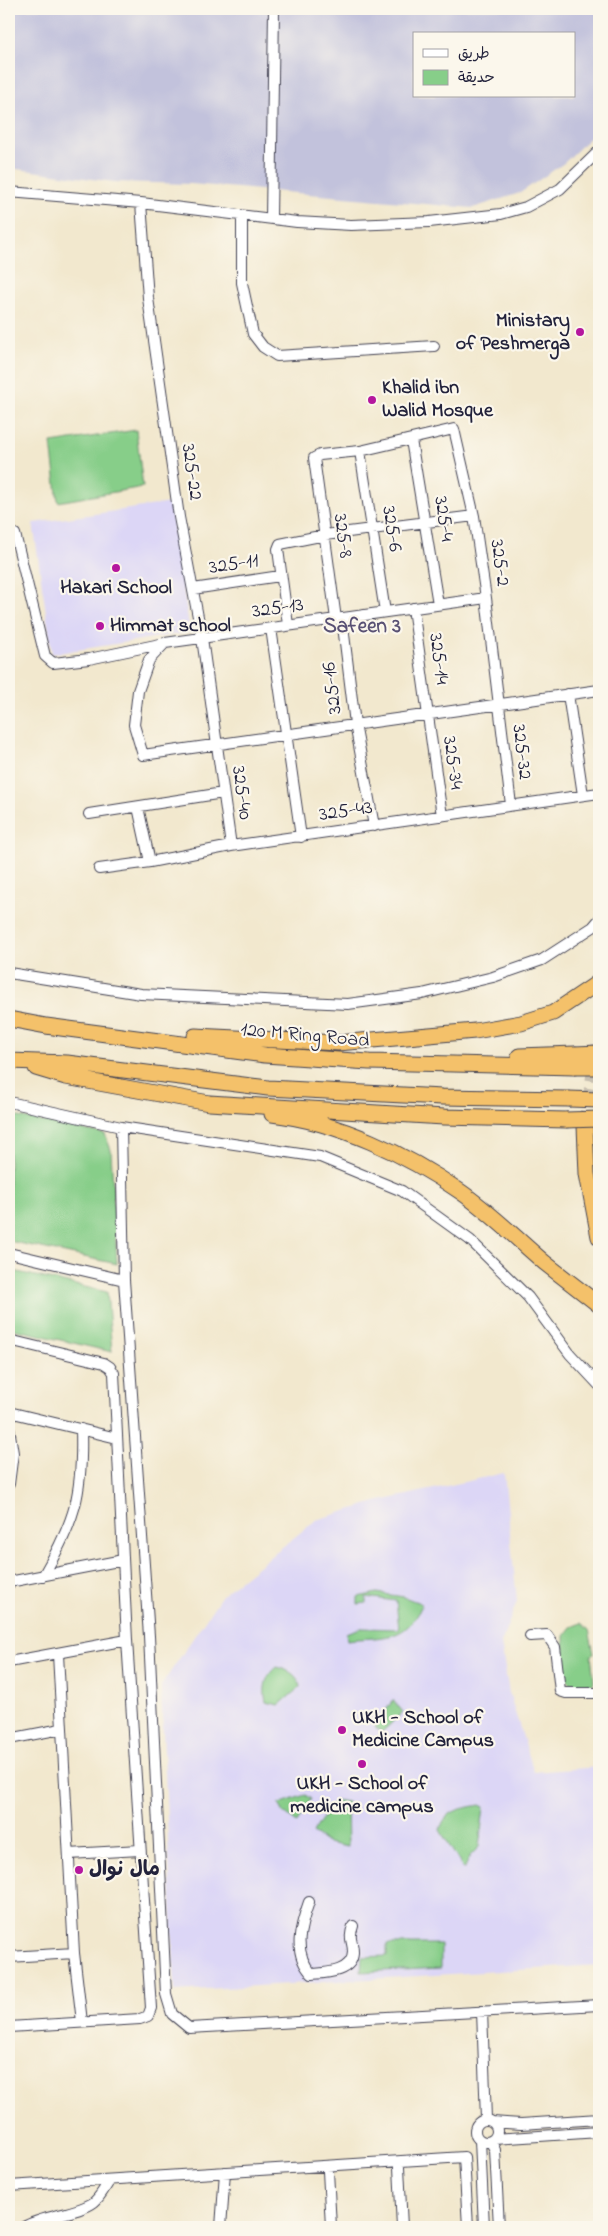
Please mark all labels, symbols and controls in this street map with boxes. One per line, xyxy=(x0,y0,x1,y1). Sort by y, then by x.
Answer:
legend xyxy=(413,32,576,98)
text: طريق xyxy=(458,43,490,65)
text: حديقة xyxy=(458,67,495,89)
place label: Ministary of Peshmerga xyxy=(456,307,570,360)
marker: Ministary of Peshmerga xyxy=(574,326,586,338)
place label: Khalid ibn Walid Mosque xyxy=(382,374,494,426)
marker: Khalid ibn Walid Mosque xyxy=(366,394,378,406)
street label: 325-22 xyxy=(173,442,209,502)
street label: 325-4 xyxy=(425,494,461,544)
street label: 325-6 xyxy=(373,504,409,554)
street label: 325-8 xyxy=(325,512,359,560)
street label: 325-2 xyxy=(481,538,517,588)
street label: 325-11 xyxy=(207,547,261,583)
marker: Hakari School xyxy=(110,562,122,574)
place label: Hakari School xyxy=(60,574,172,603)
street label: 325-13 xyxy=(250,591,306,627)
place label: Himmat school xyxy=(110,612,231,641)
district label: Safeen 3 xyxy=(323,612,401,642)
marker: Himmat school xyxy=(94,620,106,632)
street label: 325-14 xyxy=(420,631,456,687)
street label: 325-16 xyxy=(315,660,351,716)
street label: 325-32 xyxy=(503,723,539,781)
street label: 325-34 xyxy=(434,734,470,792)
street label: 325-40 xyxy=(223,764,259,822)
street label: 325-43 xyxy=(317,794,375,830)
street label: 120 M Ring Road xyxy=(239,1016,371,1057)
place label: UKH - School of Medicine Campus xyxy=(352,1704,494,1756)
marker: UKH - School of Medicine Campus xyxy=(336,1724,348,1736)
marker: UKH - School of medicine campus xyxy=(356,1758,368,1770)
place label: UKH - School of medicine campus xyxy=(290,1770,434,1822)
place label: مال نوال xyxy=(89,1856,160,1885)
marker: مال نوال xyxy=(73,1864,85,1876)

